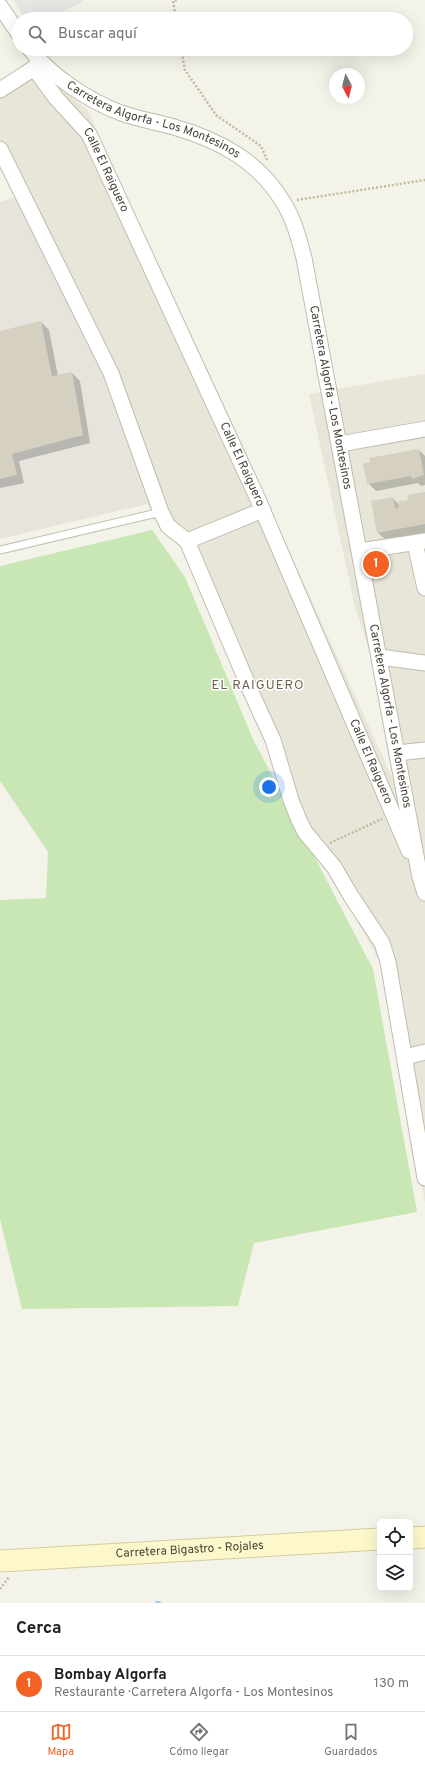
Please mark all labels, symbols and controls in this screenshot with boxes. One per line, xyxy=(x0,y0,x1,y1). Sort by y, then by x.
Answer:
search box xyxy=(12,12,413,56)
icon: search xyxy=(26,23,48,45)
text: Buscar aquí xyxy=(58,25,137,44)
north arrow xyxy=(329,68,365,104)
street label: Carretera Algorfa - Los Montesinos xyxy=(63,77,243,162)
street label: Calle El Raiguero xyxy=(79,124,132,215)
street label: Carretera Algorfa - Los Montesinos xyxy=(305,304,355,491)
street label: Calle El Raiguero xyxy=(215,420,268,509)
pin: 1 xyxy=(363,549,389,579)
street label: Carretera Algorfa - Los Montesinos xyxy=(365,623,415,809)
district label: EL RAIGUERO xyxy=(211,678,305,694)
street label: Calle El Raiguero xyxy=(345,717,396,807)
your location xyxy=(259,777,279,797)
map controls xyxy=(377,1519,413,1591)
button: locate xyxy=(377,1519,413,1555)
street label: Carretera Bigastro - Rojales xyxy=(115,1538,264,1562)
button: layers xyxy=(377,1555,413,1591)
text: Cerca xyxy=(16,1618,62,1640)
text: Bombay Algorfa xyxy=(54,1666,167,1685)
text: 1 xyxy=(26,1676,32,1692)
text: 130 m xyxy=(374,1676,409,1692)
text: Restaurante · Carretera Algorfa - Los Montesinos xyxy=(54,1685,333,1701)
tab: Mapa xyxy=(48,1721,74,1759)
tab: Cómo llegar xyxy=(169,1721,229,1759)
tab: Guardados xyxy=(324,1721,377,1759)

